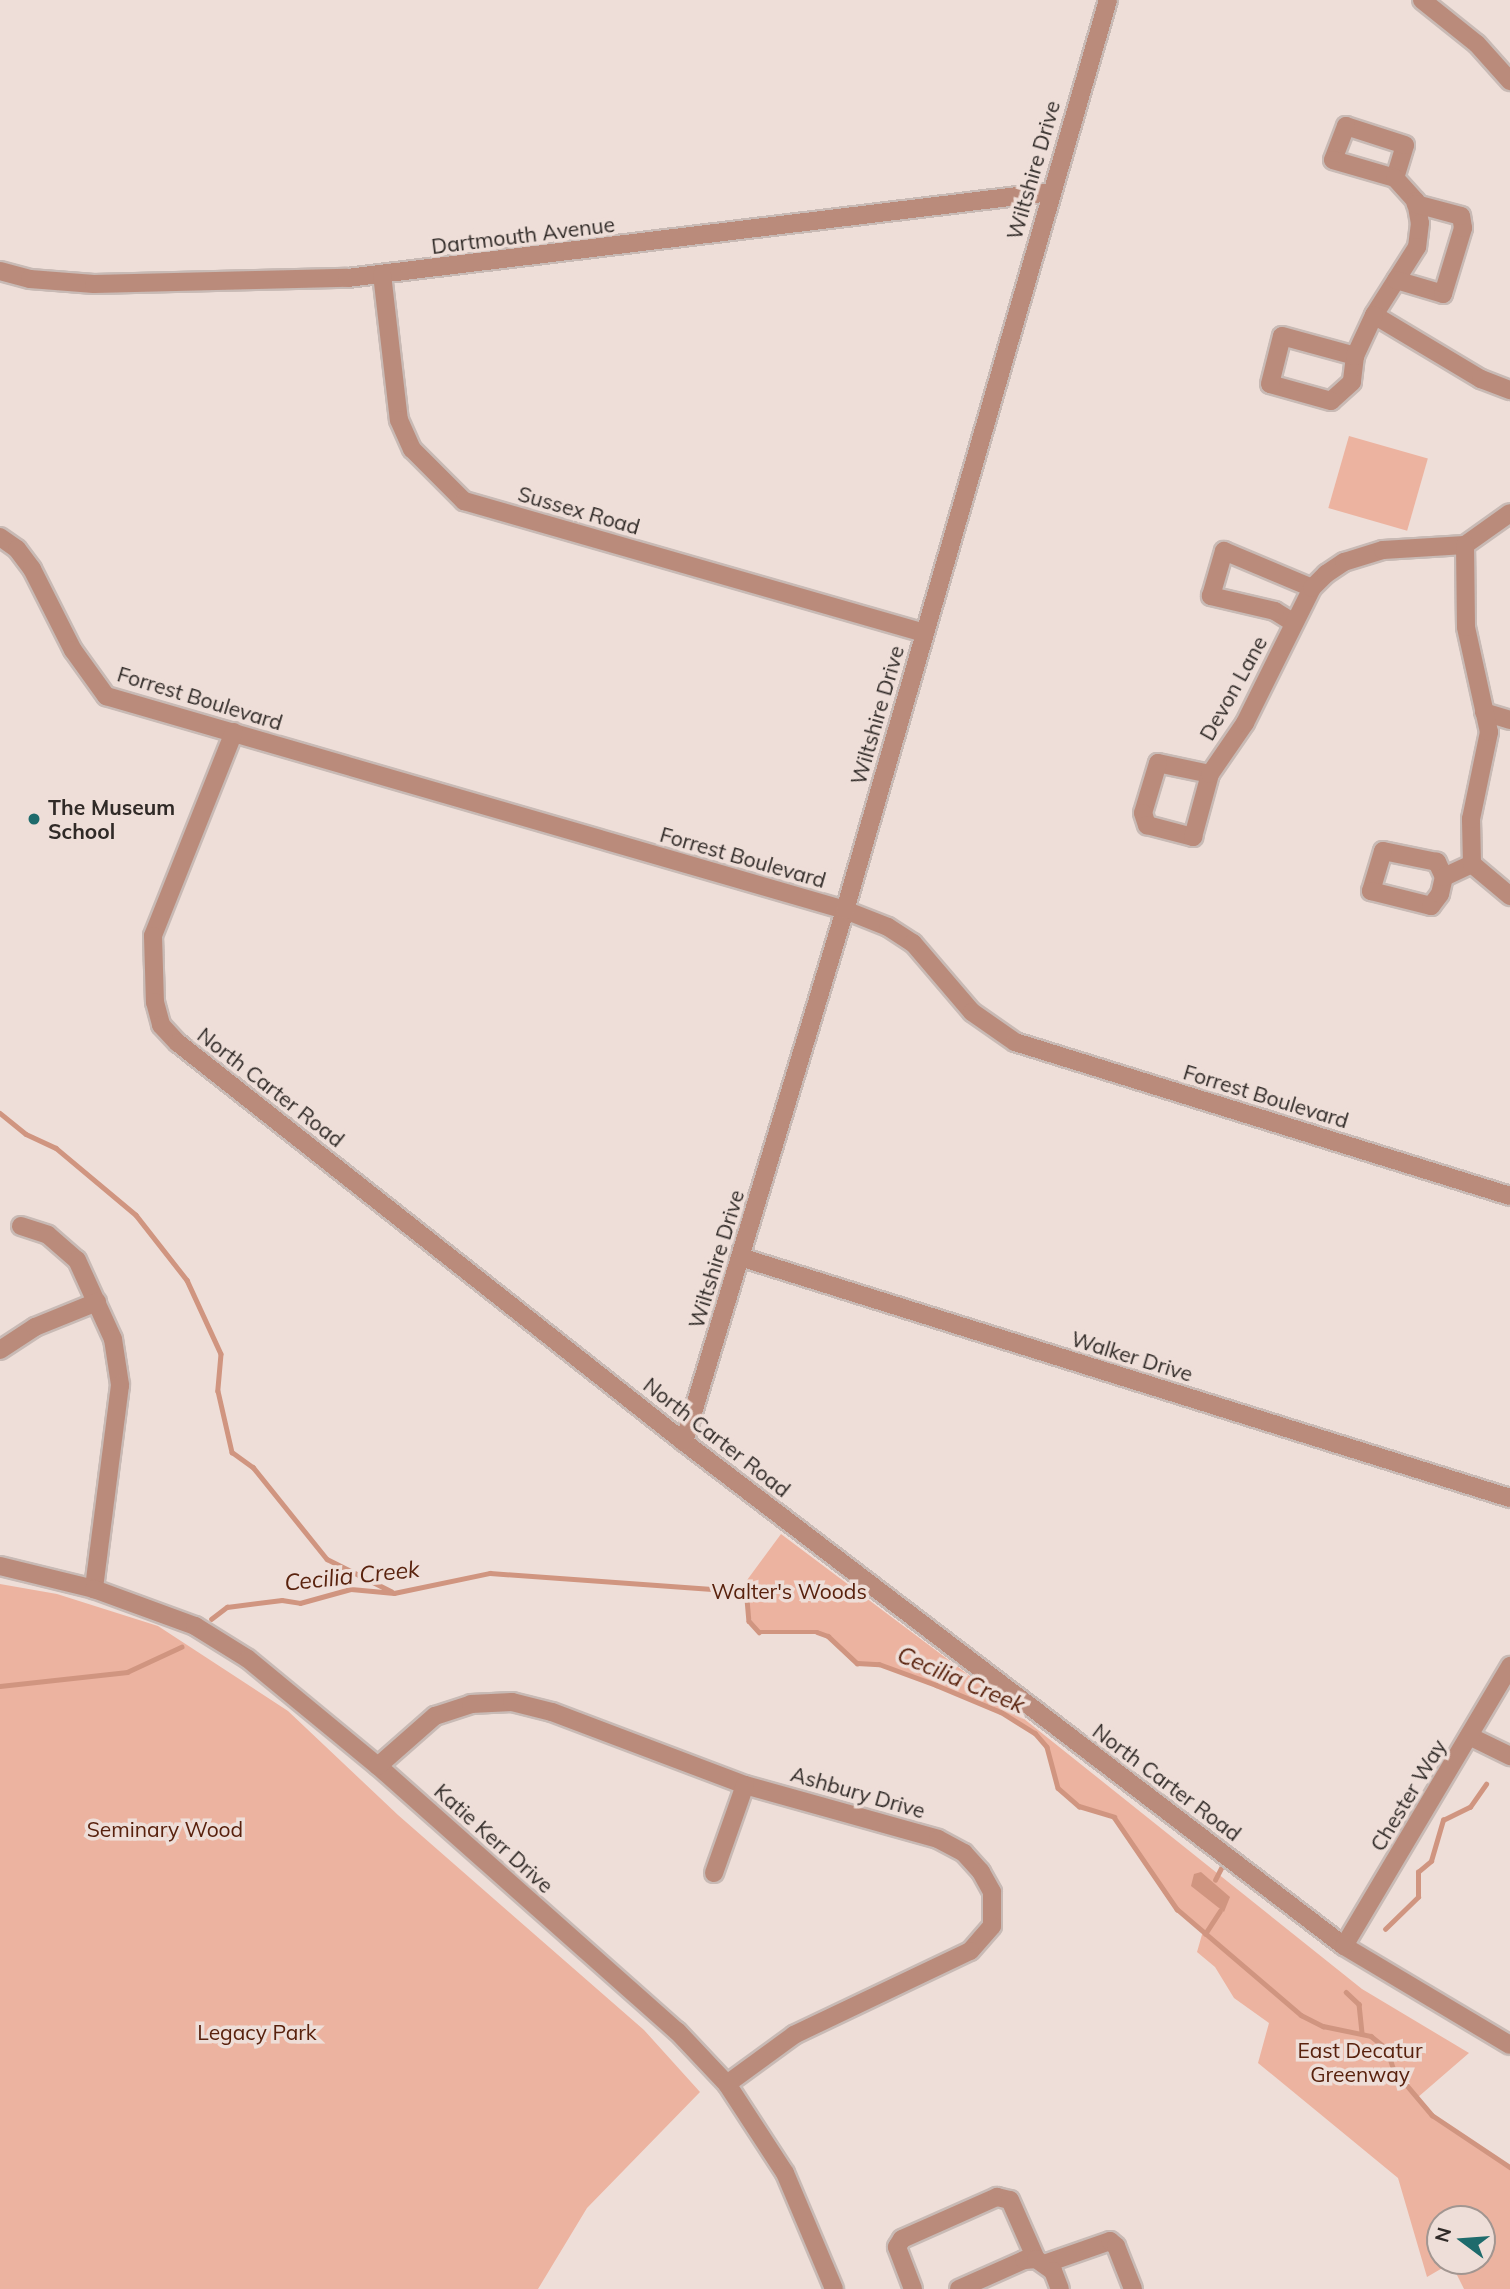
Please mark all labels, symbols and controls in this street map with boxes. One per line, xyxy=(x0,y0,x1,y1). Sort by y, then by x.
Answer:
street label: Wiltshire Drive xyxy=(1001,98,1065,242)
street label: Dartmouth Avenue xyxy=(430,211,616,259)
street label: Sussex Road xyxy=(515,481,643,539)
street label: Devon Lane xyxy=(1194,631,1272,745)
street label: Wiltshire Drive xyxy=(845,643,909,787)
street label: Forrest Boulevard xyxy=(114,661,286,735)
place label: The Museum School xyxy=(48,794,175,844)
marker: The Museum School xyxy=(26,811,42,827)
street label: Forrest Boulevard xyxy=(657,821,829,893)
street label: North Carter Road xyxy=(193,1022,349,1152)
street label: Forrest Boulevard xyxy=(1180,1059,1352,1133)
street label: Wiltshire Drive xyxy=(683,1187,749,1331)
street label: Walker Drive xyxy=(1068,1326,1196,1386)
street label: North Carter Road xyxy=(639,1372,795,1502)
water label: Cecilia Creek xyxy=(283,1555,421,1597)
park label: Walter's Woods xyxy=(711,1578,867,1604)
water label: Cecilia Creek xyxy=(893,1641,1029,1719)
street label: North Carter Road xyxy=(1088,1718,1246,1846)
street label: Chester Way xyxy=(1365,1735,1451,1855)
street label: Ashbury Drive xyxy=(788,1761,928,1823)
street label: Katie Kerr Drive xyxy=(429,1778,559,1898)
park label: Seminary Wood xyxy=(87,1816,243,1842)
park label: Legacy Park xyxy=(197,2019,317,2045)
park label: East Decatur Greenway xyxy=(1297,2037,1423,2087)
north arrow xyxy=(1426,2205,1496,2275)
text: N xyxy=(1429,2225,1456,2245)

